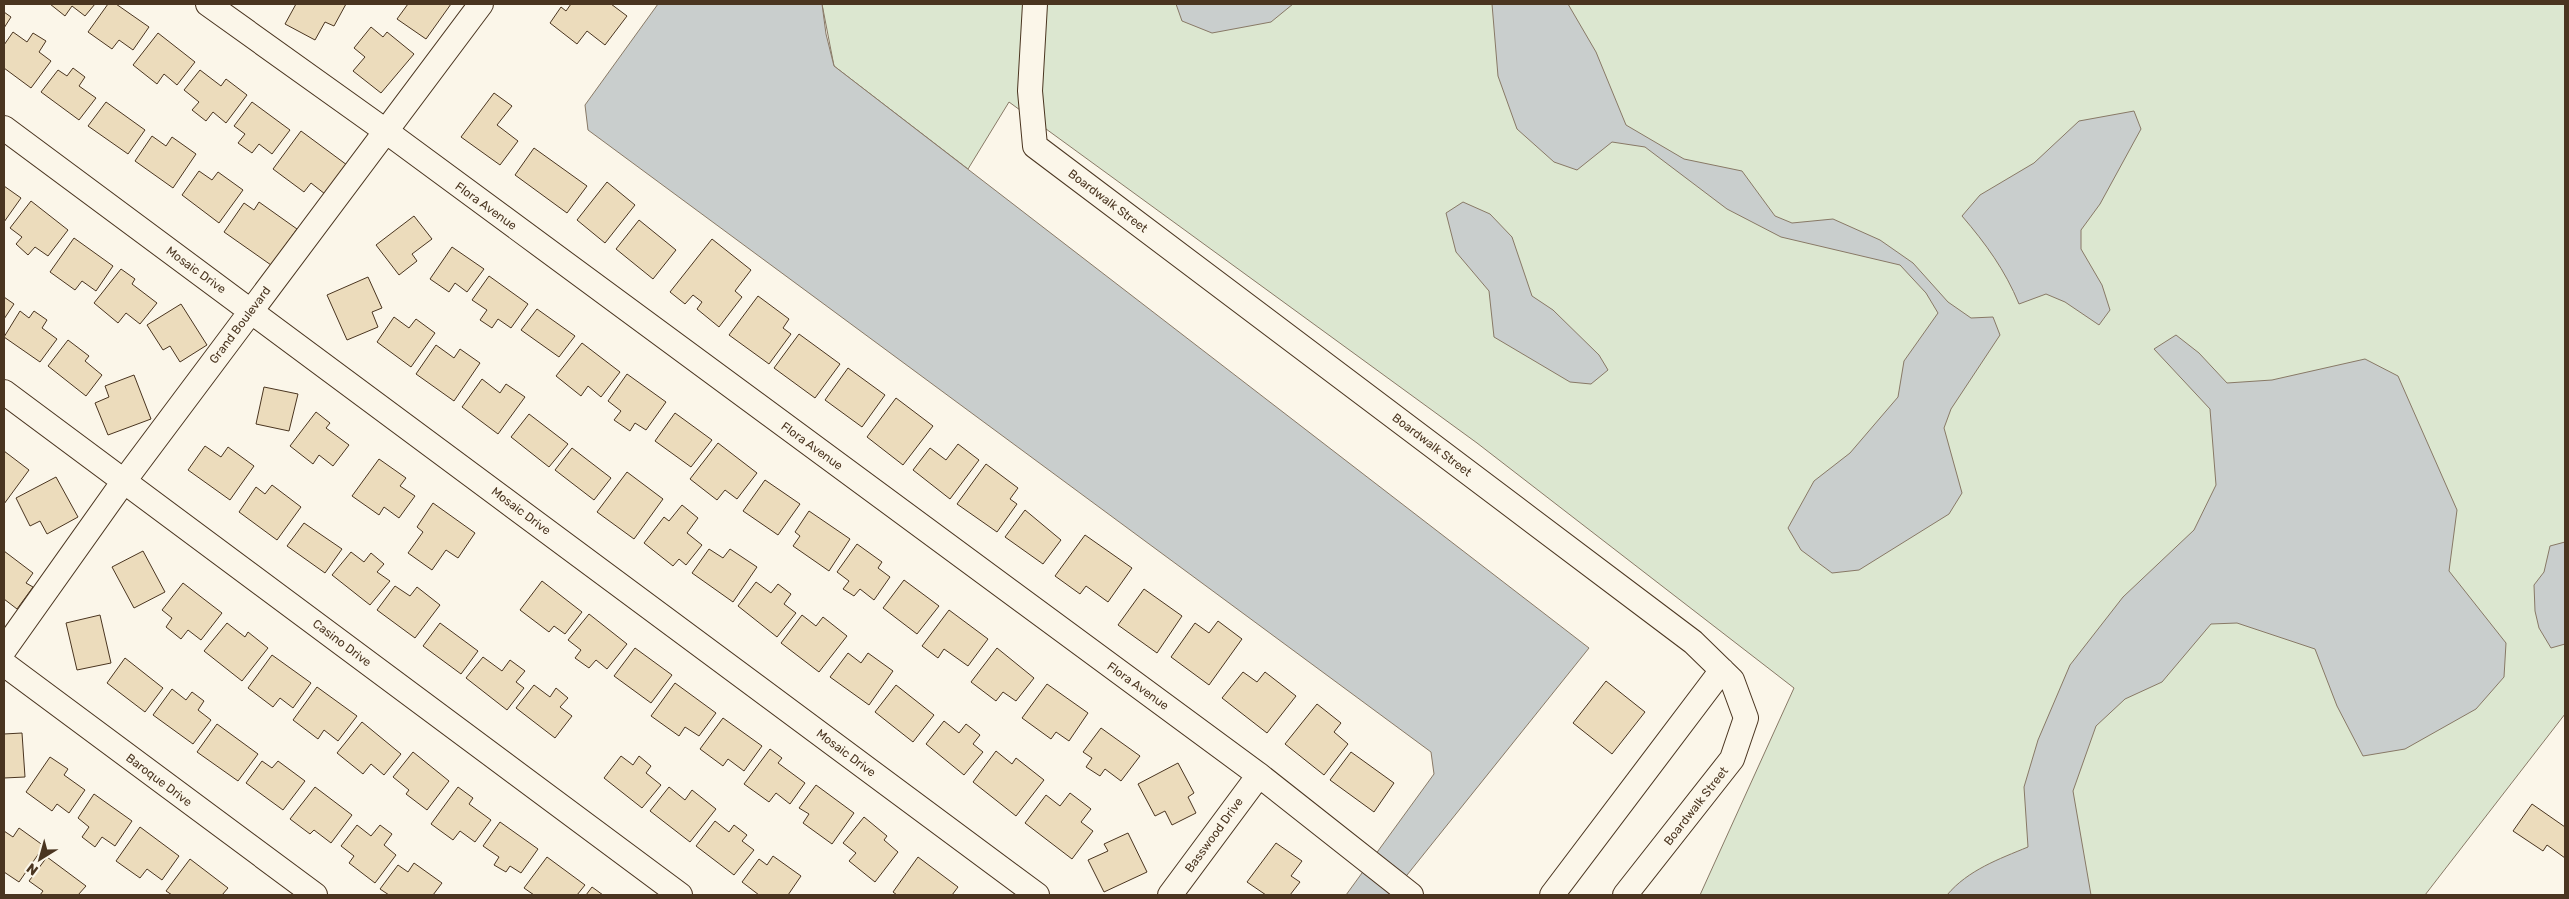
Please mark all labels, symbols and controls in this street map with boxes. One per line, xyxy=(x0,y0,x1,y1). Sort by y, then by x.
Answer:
street label: Boardwalk Street xyxy=(1066,167,1151,236)
street label: Flora Avenue xyxy=(453,179,520,233)
street label: Mosaic Drive xyxy=(163,244,229,297)
street label: Grand Boulevard xyxy=(206,284,274,366)
street label: Boardwalk Street xyxy=(1390,411,1475,480)
street label: Flora Avenue xyxy=(779,419,846,473)
street label: Mosaic Drive xyxy=(489,484,554,538)
street label: Casino Drive xyxy=(310,616,374,670)
street label: Flora Avenue xyxy=(1105,659,1172,713)
street label: Mosaic Drive xyxy=(814,726,879,780)
street label: Baroque Drive xyxy=(123,751,195,809)
street label: Boardwalk Street xyxy=(1661,764,1731,848)
street label: Basswood Drive xyxy=(1182,795,1246,875)
north arrow xyxy=(15,834,65,884)
text: N xyxy=(23,859,42,879)

